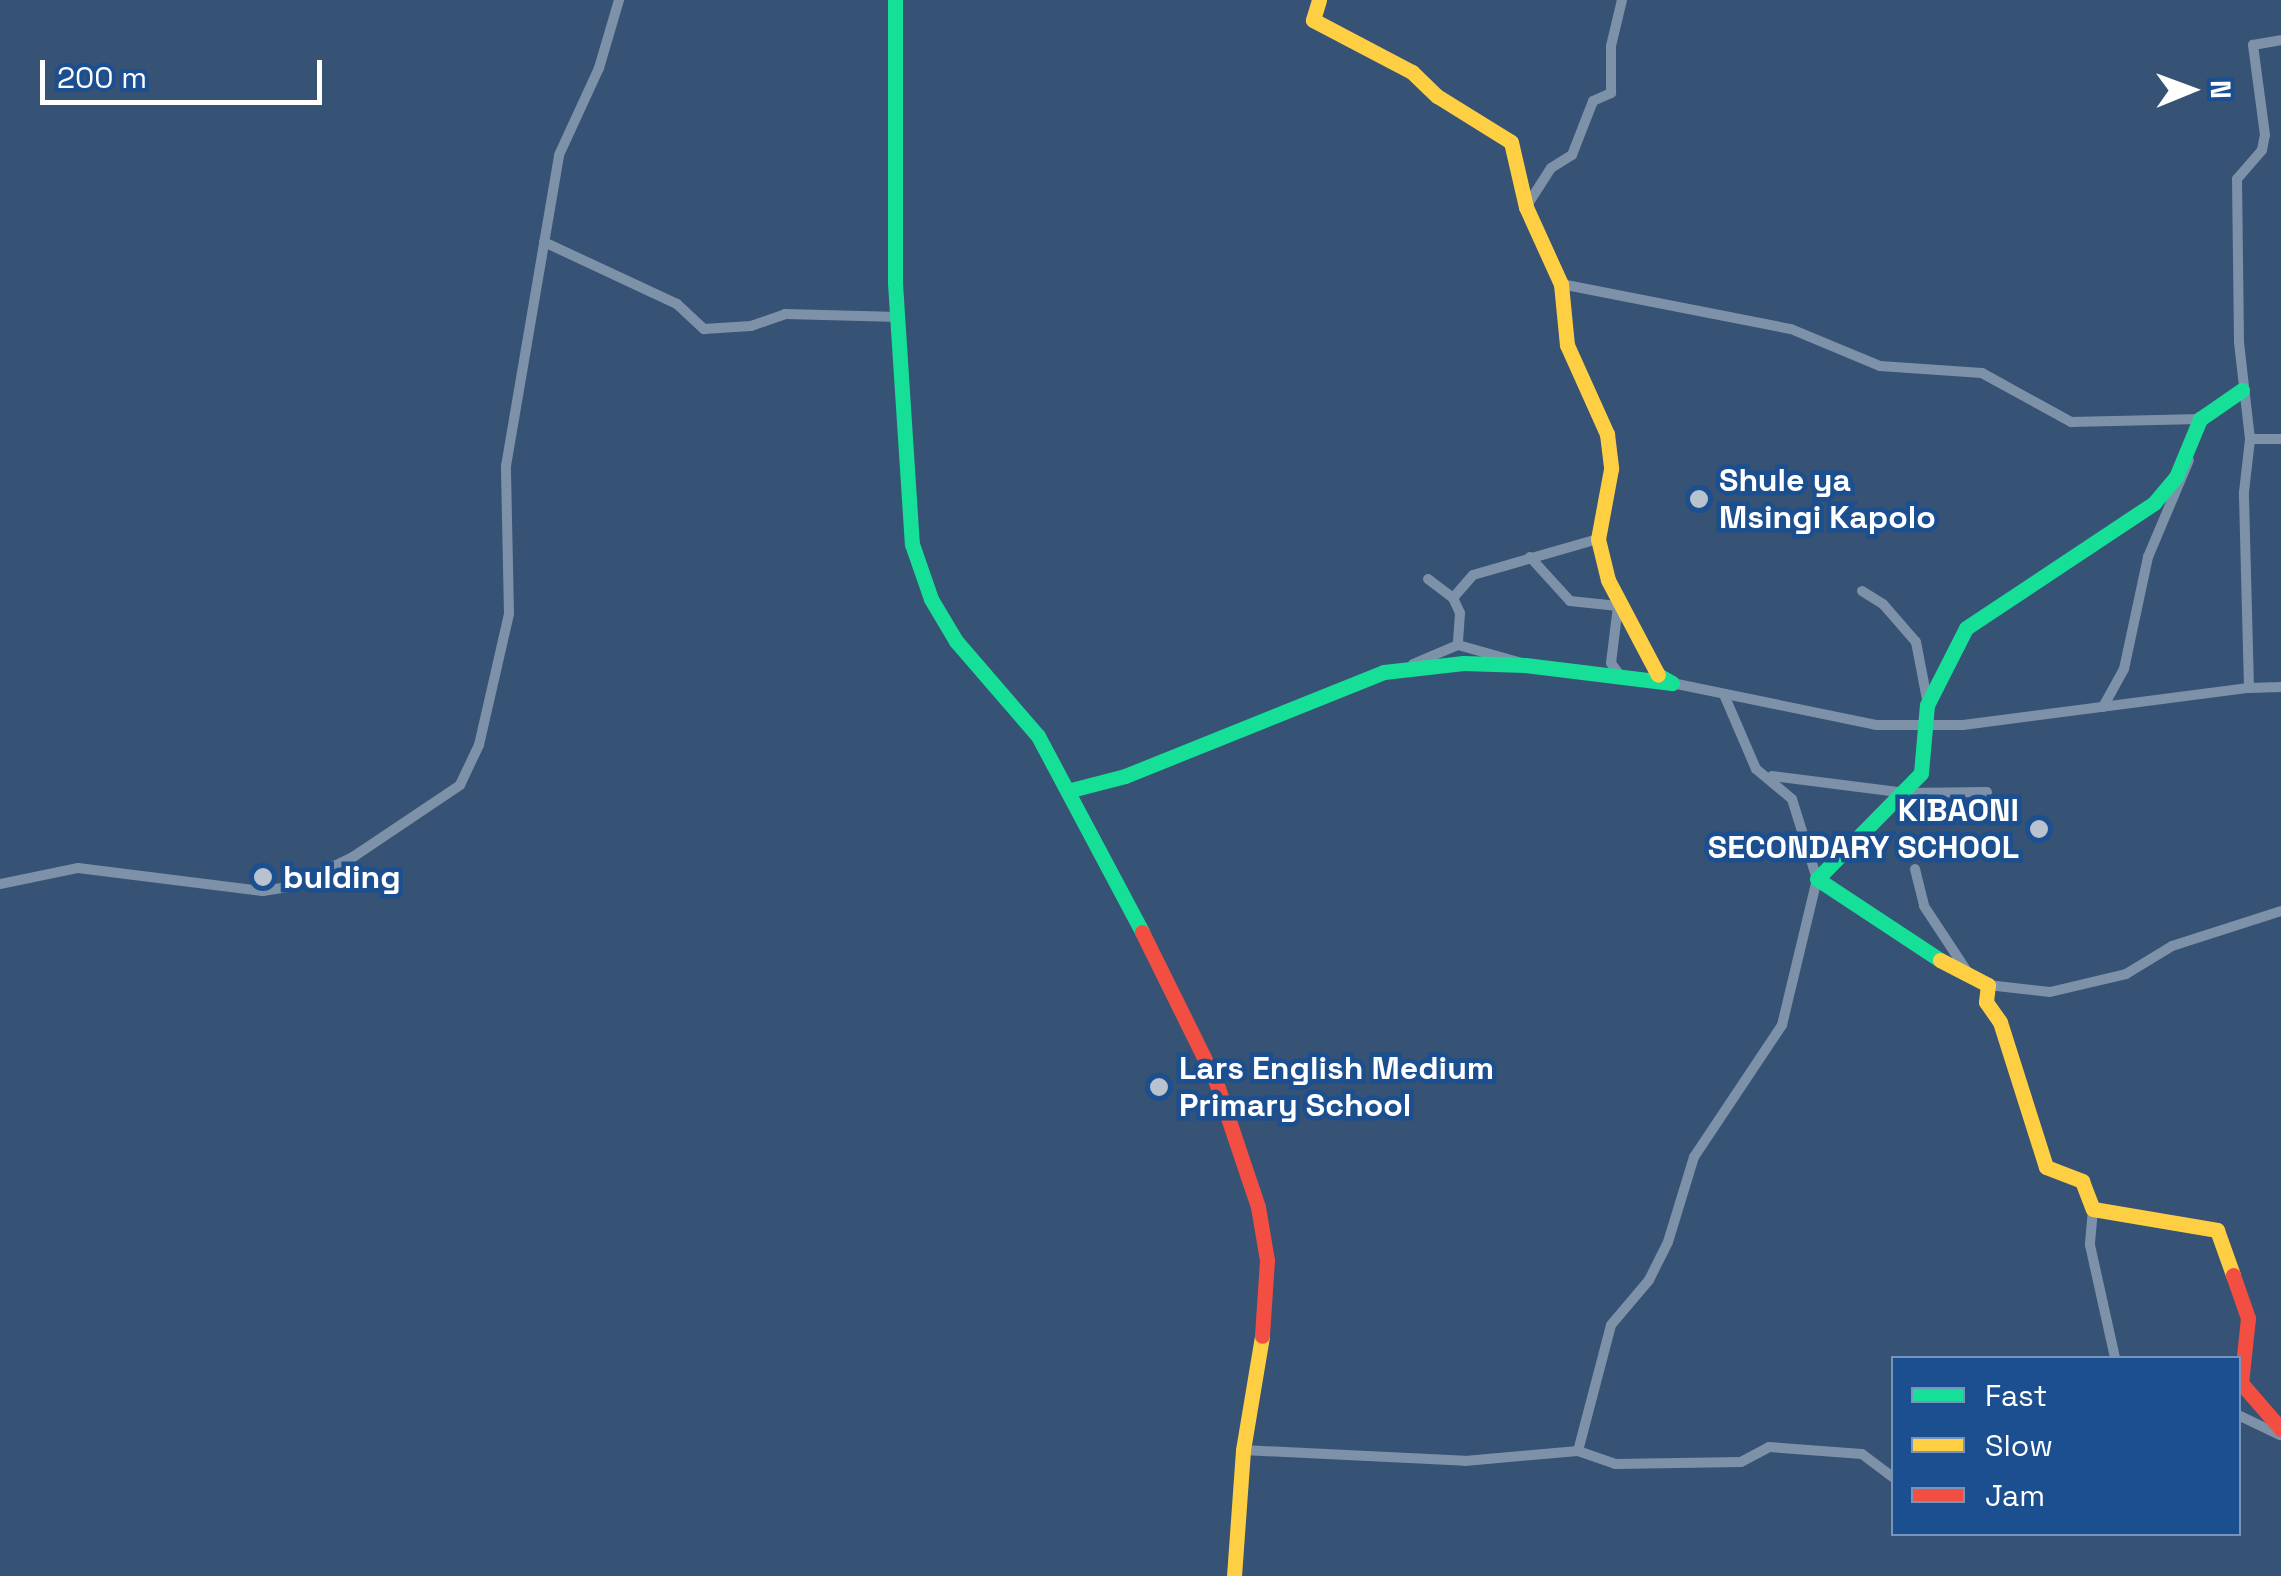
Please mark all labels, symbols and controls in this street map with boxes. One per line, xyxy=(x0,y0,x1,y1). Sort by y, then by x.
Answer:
scale bar xyxy=(45,40,328,102)
north arrow xyxy=(2141,40,2241,140)
text: 200 m xyxy=(57,58,147,97)
text: N xyxy=(2203,80,2239,99)
place label: Shule ya Msingi Kapolo xyxy=(1719,462,1936,537)
marker: Shule ya Msingi Kapolo xyxy=(1688,488,1710,510)
place label: KIBAONI SECONDARY SCHOOL xyxy=(1707,792,2019,867)
marker: KIBAONI SECONDARY SCHOOL xyxy=(2028,818,2050,840)
place label: bulding xyxy=(283,858,401,896)
marker: bulding xyxy=(252,866,274,888)
place label: Lars English Medium Primary School xyxy=(1179,1050,1494,1125)
marker: Lars English Medium Primary School xyxy=(1148,1076,1170,1098)
legend xyxy=(1891,1356,2241,1536)
text: Fast xyxy=(1985,1376,2047,1415)
text: Slow xyxy=(1985,1426,2053,1465)
text: Jam xyxy=(1985,1476,2045,1515)

